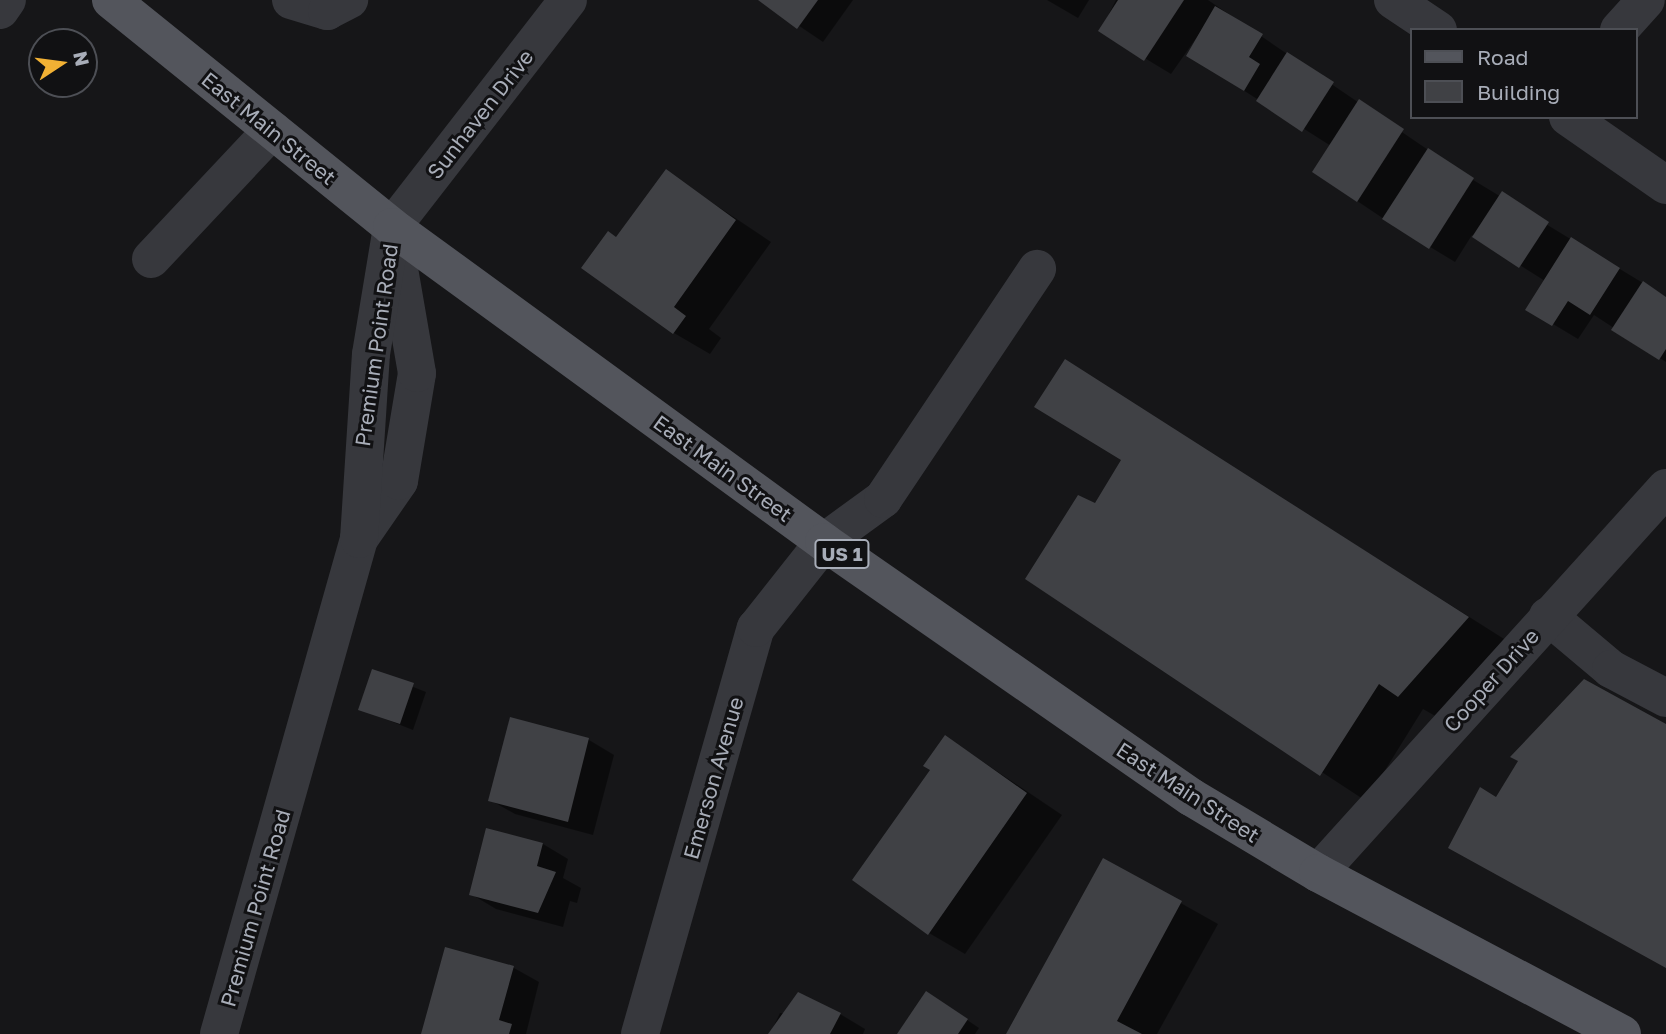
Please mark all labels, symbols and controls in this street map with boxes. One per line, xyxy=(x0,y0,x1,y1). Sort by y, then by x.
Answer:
north arrow xyxy=(28,28,98,98)
legend xyxy=(1410,28,1638,119)
street label: Sunhaven Drive xyxy=(422,44,538,184)
text: Road xyxy=(1477,44,1528,70)
text: N xyxy=(69,49,95,68)
street label: East Main Street xyxy=(197,66,341,190)
text: Building xyxy=(1477,79,1560,105)
street label: Premium Point Road xyxy=(349,242,403,448)
street label: East Main Street xyxy=(649,409,797,527)
road number: US 1 xyxy=(814,538,870,569)
street label: Cooper Drive xyxy=(1438,623,1544,737)
street label: Emerson Avenue xyxy=(678,694,748,862)
street label: East Main Street xyxy=(1112,736,1264,848)
street label: Premium Point Road xyxy=(215,806,295,1010)

